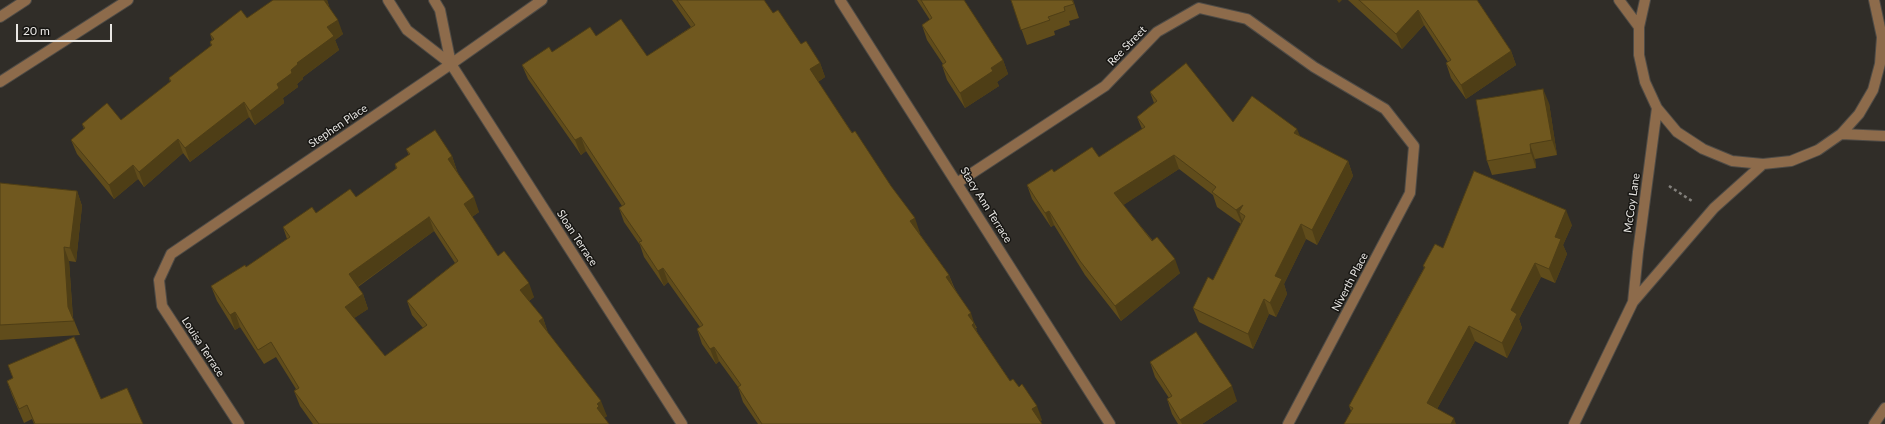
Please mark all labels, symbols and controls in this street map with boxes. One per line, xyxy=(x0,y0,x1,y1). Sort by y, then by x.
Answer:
scale bar xyxy=(18,16,114,42)
text: 20 m xyxy=(23,23,50,38)
street label: Ree Street xyxy=(1105,23,1149,69)
street label: Stephen Place xyxy=(306,101,370,151)
street label: Stacy Ann Terrace xyxy=(957,165,1015,245)
street label: McCoy Lane xyxy=(1621,172,1643,234)
street label: Sloan Terrace xyxy=(554,207,600,269)
street label: Niverth Place xyxy=(1329,250,1371,314)
street label: Louisa Terrace xyxy=(179,315,227,379)

